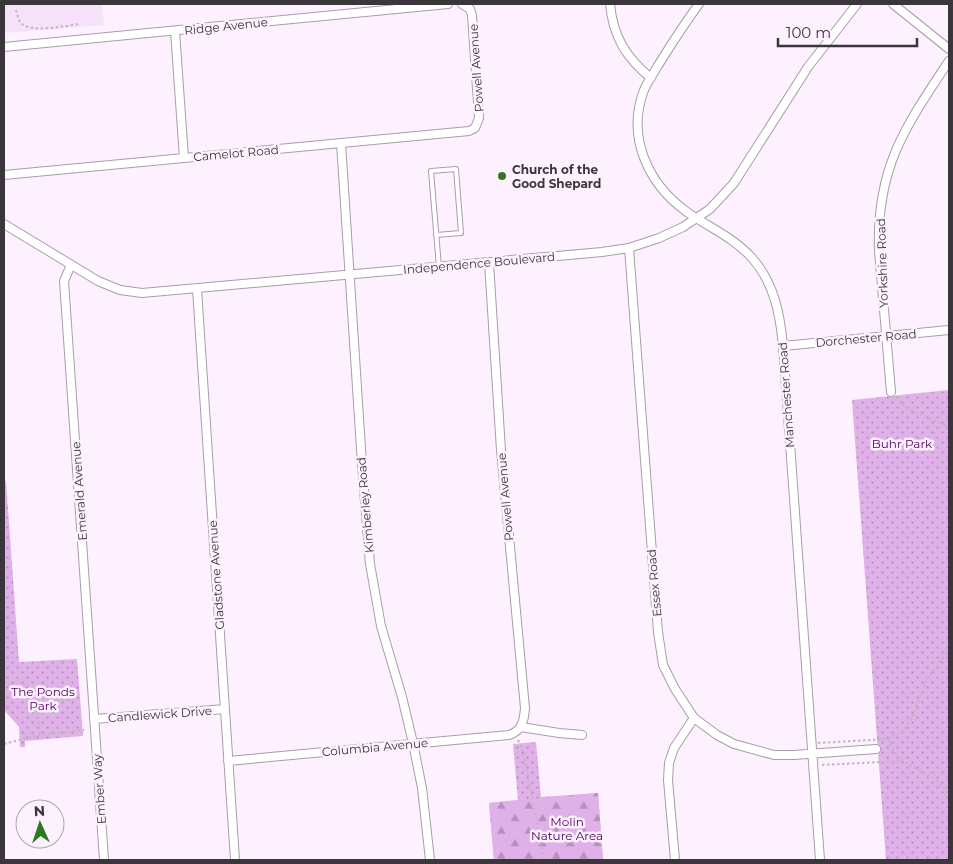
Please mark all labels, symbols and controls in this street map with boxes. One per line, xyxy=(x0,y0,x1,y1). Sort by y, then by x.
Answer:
street label: Ridge Avenue xyxy=(183,14,269,38)
scale bar xyxy=(778,15,917,47)
street label: Powell Avenue xyxy=(465,23,487,113)
text: 100 m xyxy=(786,23,831,42)
street label: Camelot Road xyxy=(193,142,279,164)
place label: Church of the Good Shepard xyxy=(512,162,601,191)
marker: Church of the Good Shepard xyxy=(496,170,508,182)
street label: Yorkshire Road xyxy=(873,218,891,308)
street label: Independence Boulevard xyxy=(402,249,556,277)
street label: Dorchester Road xyxy=(815,326,917,350)
street label: Manchester Road xyxy=(775,342,797,448)
park label: Buhr Park xyxy=(872,436,933,451)
street label: Emerald Avenue xyxy=(68,441,90,541)
street label: Powell Avenue xyxy=(494,452,516,542)
street label: Kimberley Road xyxy=(353,457,377,553)
street label: Gladstone Avenue xyxy=(205,520,227,630)
street label: Essex Road xyxy=(644,549,664,617)
park label: The Ponds Park xyxy=(11,684,75,713)
street label: Candlewick Drive xyxy=(107,703,213,725)
street label: Columbia Avenue xyxy=(321,735,429,759)
street label: Ember Way xyxy=(89,753,109,825)
north arrow xyxy=(15,799,65,849)
text: N xyxy=(33,802,45,820)
park label: Molin Nature Area xyxy=(531,814,603,843)

